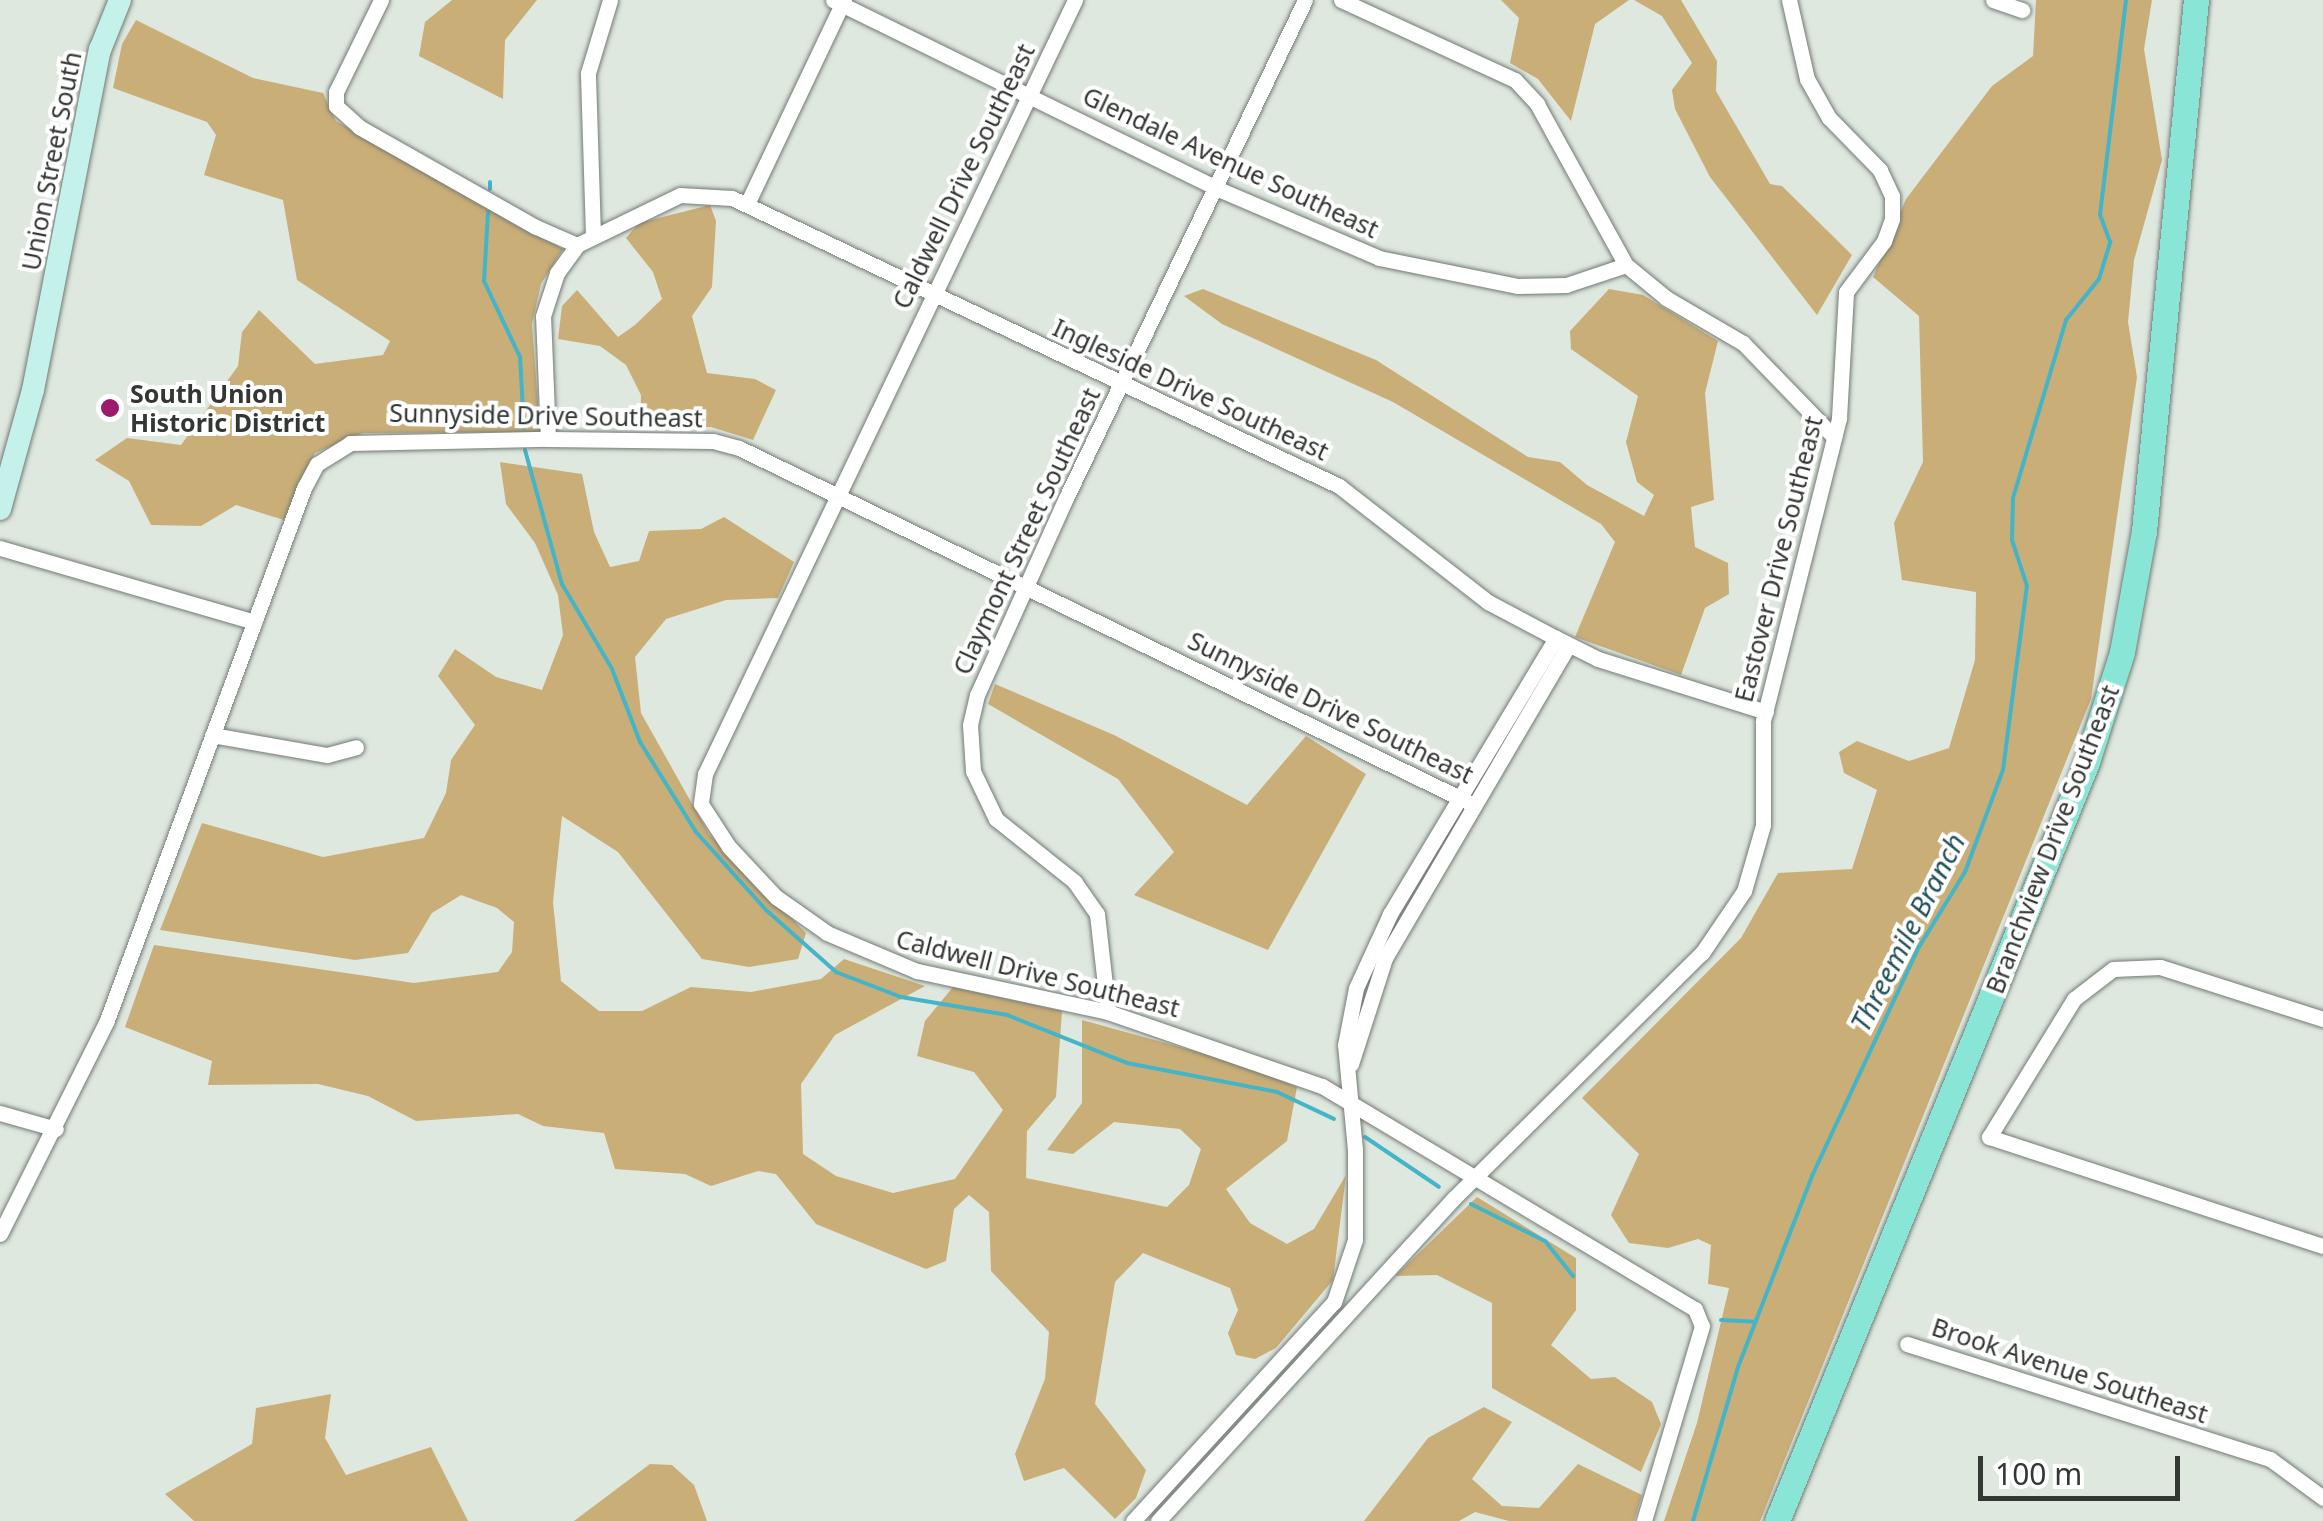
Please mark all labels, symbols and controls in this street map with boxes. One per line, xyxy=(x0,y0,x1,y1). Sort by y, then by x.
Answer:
street label: Caldwell Drive Southeast xyxy=(886,39,1040,313)
street label: Union Street South xyxy=(15,49,87,273)
street label: Glendale Avenue Southeast xyxy=(1078,80,1384,244)
street label: Ingleside Drive Southeast xyxy=(1048,312,1334,466)
place label: South Union Historic District xyxy=(130,379,325,438)
street label: Claymont Street Southeast xyxy=(946,383,1106,679)
marker: South Union Historic District xyxy=(99,397,121,419)
street label: Sunnyside Drive Southeast xyxy=(389,397,703,433)
street label: Eastover Drive Southeast xyxy=(1728,413,1828,705)
street label: Sunnyside Drive Southeast xyxy=(1184,625,1478,789)
street label: Branchview Drive Southeast xyxy=(1979,680,2125,998)
water label: Threemile Branch xyxy=(1843,828,1971,1036)
street label: Caldwell Drive Southeast xyxy=(893,923,1183,1023)
street label: Brook Avenue Southeast xyxy=(1928,1311,2212,1429)
scale bar xyxy=(1983,1436,2186,1498)
text: 100 m xyxy=(1995,1453,2082,1494)

